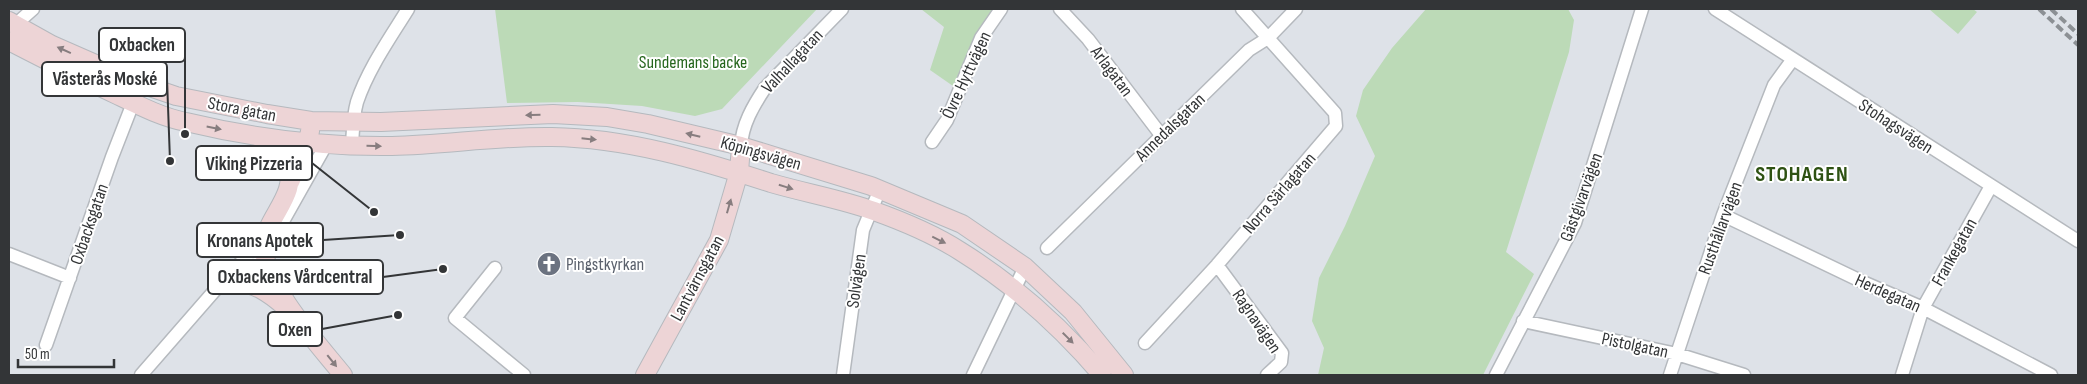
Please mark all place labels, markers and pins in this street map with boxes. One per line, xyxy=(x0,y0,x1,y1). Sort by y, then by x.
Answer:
callout: Oxbacken xyxy=(99,28,185,62)
callout: Västerås Moské xyxy=(42,62,167,96)
callout: Viking Pizzeria xyxy=(196,146,312,180)
callout: Kronans Apotek xyxy=(197,223,323,257)
church icon: Pingstkyrkan xyxy=(536,251,562,277)
place label: Pingstkyrkan xyxy=(566,254,644,275)
callout: Oxbackens Vårdcentral xyxy=(208,260,383,294)
callout: Oxen xyxy=(268,312,322,346)

